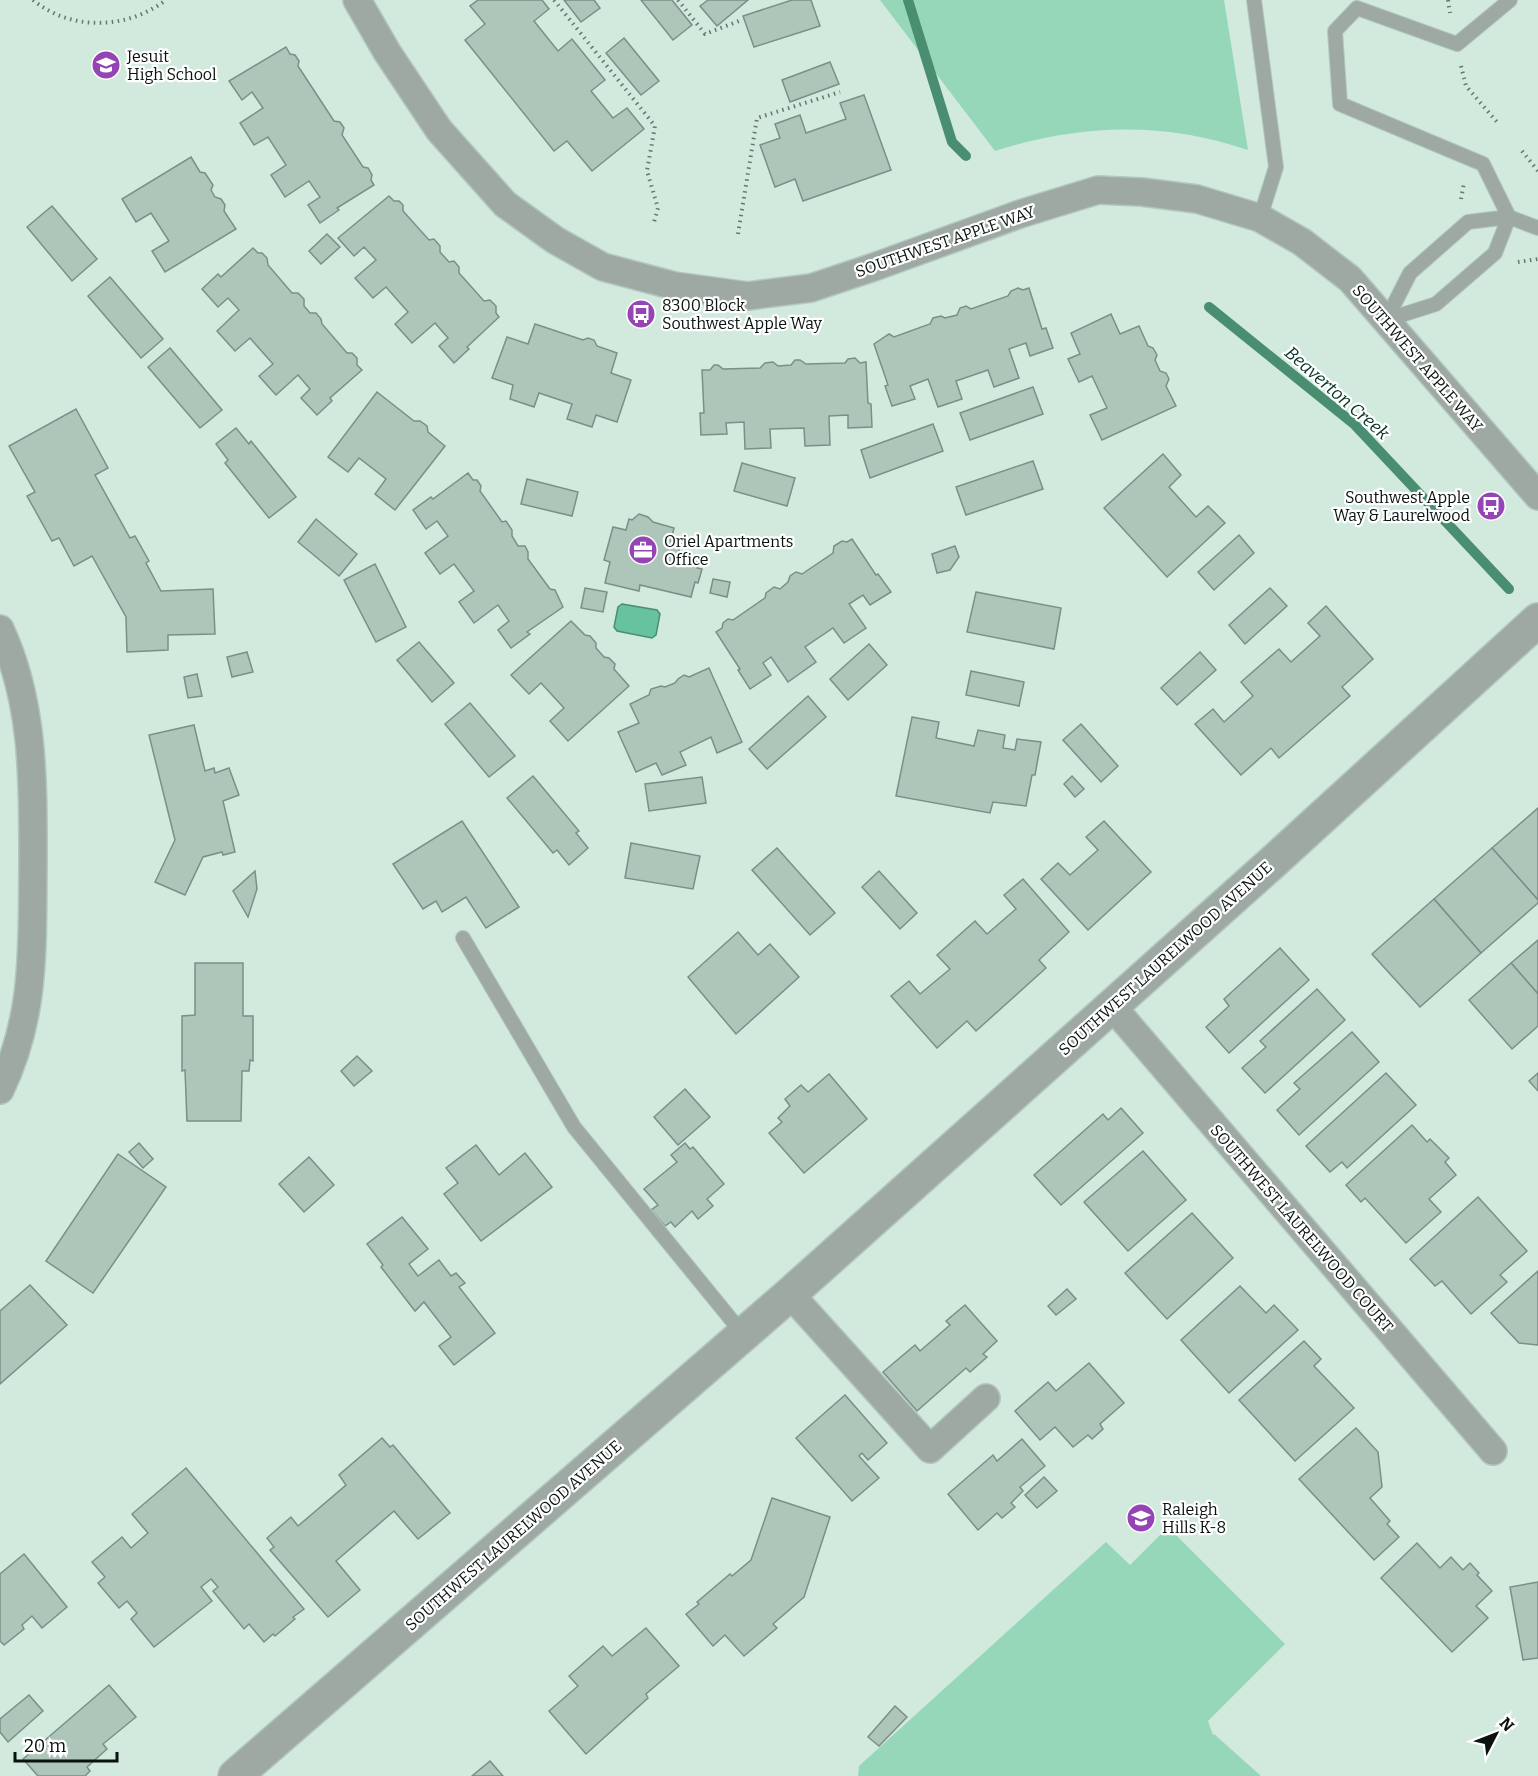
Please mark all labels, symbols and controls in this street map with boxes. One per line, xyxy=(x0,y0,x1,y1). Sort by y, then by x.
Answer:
place label: Jesuit High School xyxy=(126,47,217,84)
school or university icon: Jesuit High School xyxy=(90,49,122,81)
street label: SOUTHWEST APPLE WAY xyxy=(853,202,1038,281)
street label: SOUTHWEST APPLE WAY xyxy=(1349,281,1487,436)
place label: 8300 Block Southwest Apple Way xyxy=(662,296,823,333)
bus stop icon: 8300 Block Southwest Apple Way xyxy=(625,298,657,330)
water label: Beaverton Creek xyxy=(1280,342,1394,445)
place label: Southwest Apple Way & Laurelwood xyxy=(1333,488,1471,525)
bus stop icon: Southwest Apple Way & Laurelwood xyxy=(1475,490,1507,522)
place label: Oriel Apartments Office xyxy=(664,532,793,569)
office icon: Oriel Apartments Office xyxy=(627,534,659,566)
street label: SOUTHWEST LAURELWOOD AVENUE xyxy=(1055,858,1276,1059)
street label: SOUTHWEST LAURELWOOD COURT xyxy=(1206,1121,1397,1336)
street label: SOUTHWEST LAURELWOOD AVENUE xyxy=(401,1436,625,1634)
place label: Raleigh Hills K-8 xyxy=(1162,1500,1226,1537)
school or university icon: Raleigh Hills K-8 xyxy=(1125,1502,1157,1534)
north arrow xyxy=(1466,1704,1526,1764)
text: N xyxy=(1496,1713,1518,1735)
scale bar xyxy=(15,1725,117,1763)
text: 20 m xyxy=(24,1735,66,1757)

